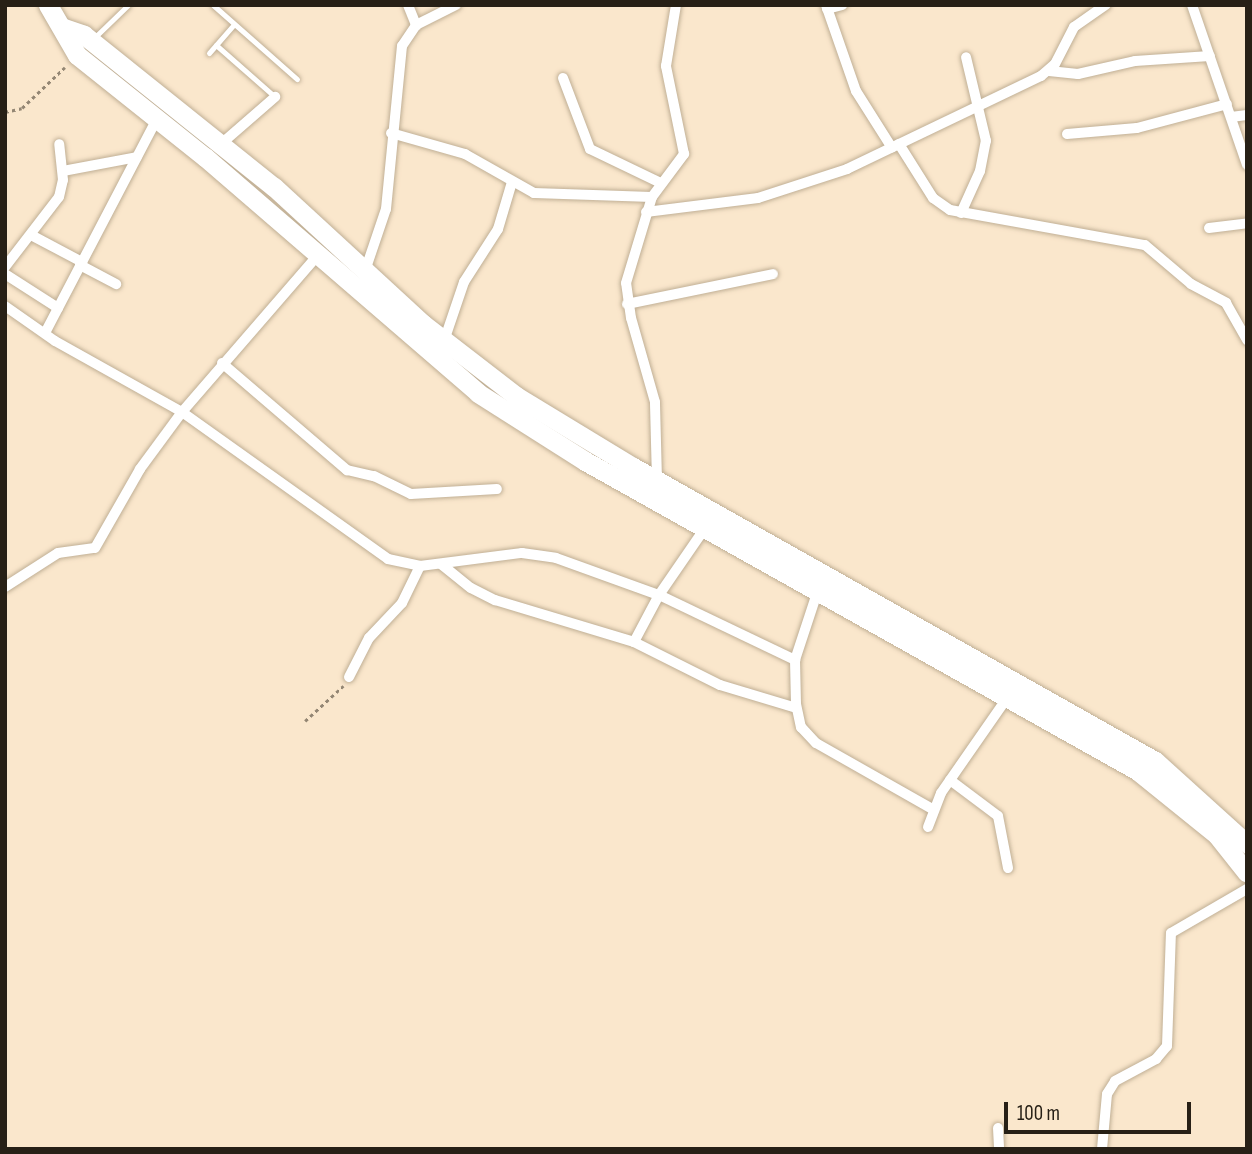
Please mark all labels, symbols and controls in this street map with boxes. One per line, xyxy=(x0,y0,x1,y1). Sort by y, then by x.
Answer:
scale bar xyxy=(1007,1088,1194,1132)
text: 100 m xyxy=(1017,1101,1060,1126)

